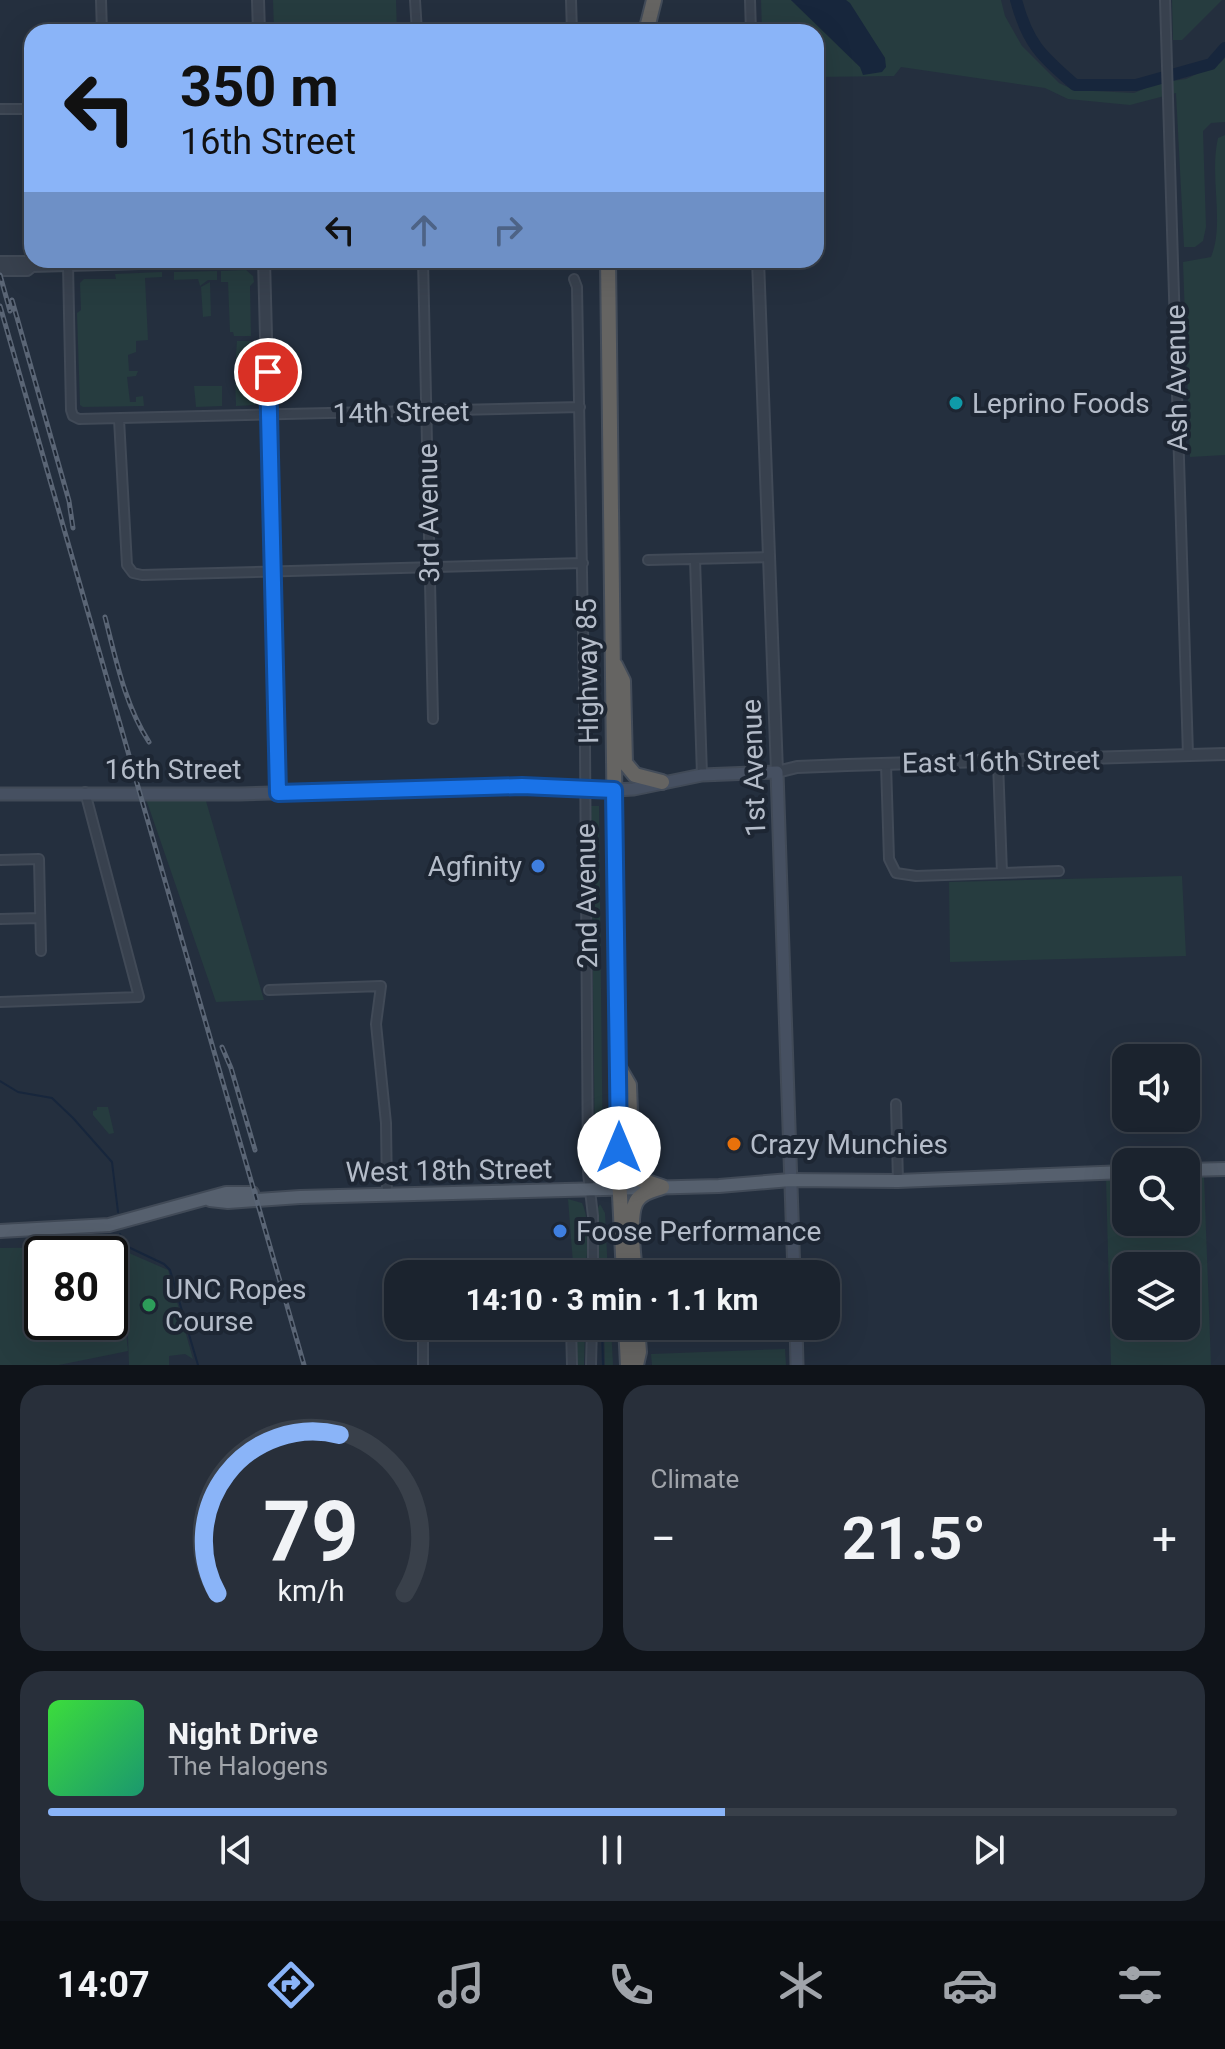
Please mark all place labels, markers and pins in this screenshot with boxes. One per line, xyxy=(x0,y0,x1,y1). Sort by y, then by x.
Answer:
pin xyxy=(234,338,302,406)
place label: Leprino Foods xyxy=(972,387,1150,420)
marker: Leprino Foods xyxy=(947,394,965,412)
place label: Agfinity xyxy=(428,850,522,883)
marker: Agfinity xyxy=(529,857,547,875)
place label: Crazy Munchies xyxy=(750,1128,948,1161)
marker: Crazy Munchies xyxy=(725,1135,743,1153)
place label: Foose Performance xyxy=(576,1215,821,1248)
marker: Foose Performance xyxy=(551,1222,569,1240)
place label: UNC Ropes Course xyxy=(165,1273,307,1338)
marker: UNC Ropes Course xyxy=(140,1296,158,1314)

